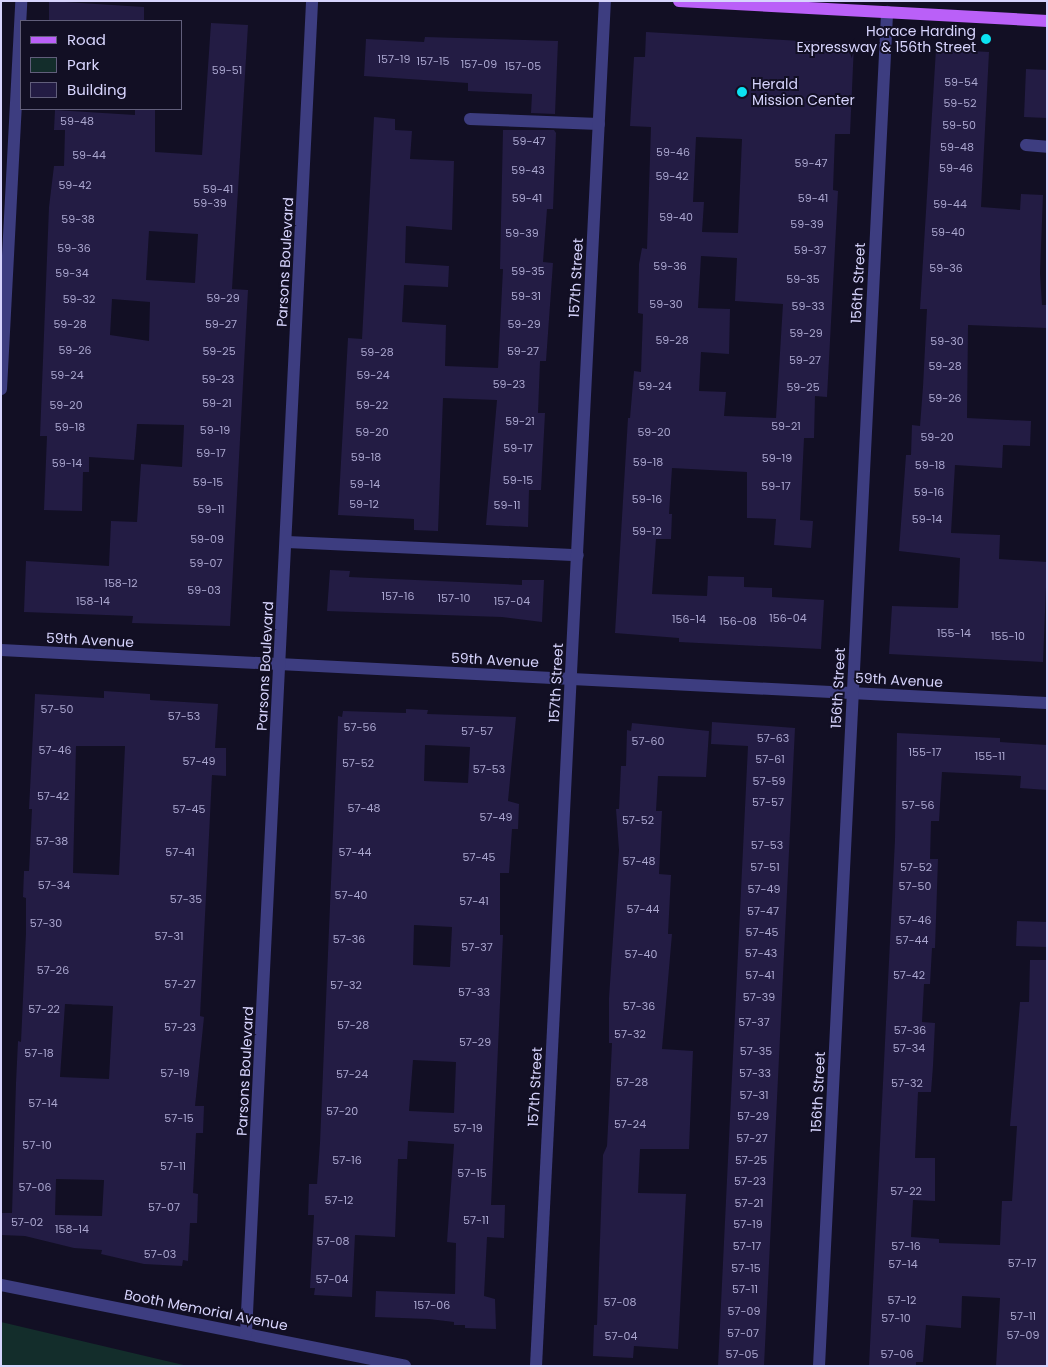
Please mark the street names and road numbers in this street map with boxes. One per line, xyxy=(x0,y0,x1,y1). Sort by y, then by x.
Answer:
street label: Parsons Boulevard xyxy=(273,197,297,327)
street label: 157th Street xyxy=(566,238,586,318)
street label: 156th Street xyxy=(847,242,869,324)
street label: Parsons Boulevard xyxy=(253,601,277,731)
street label: 59th Avenue xyxy=(46,629,134,651)
street label: 157th Street xyxy=(546,643,566,723)
street label: 156th Street xyxy=(827,647,849,729)
street label: 59th Avenue xyxy=(451,649,539,671)
street label: 59th Avenue xyxy=(855,669,943,691)
street label: Parsons Boulevard xyxy=(233,1006,257,1136)
street label: 157th Street xyxy=(525,1047,545,1127)
street label: 156th Street xyxy=(807,1051,829,1133)
street label: Booth Memorial Avenue xyxy=(123,1286,289,1334)

